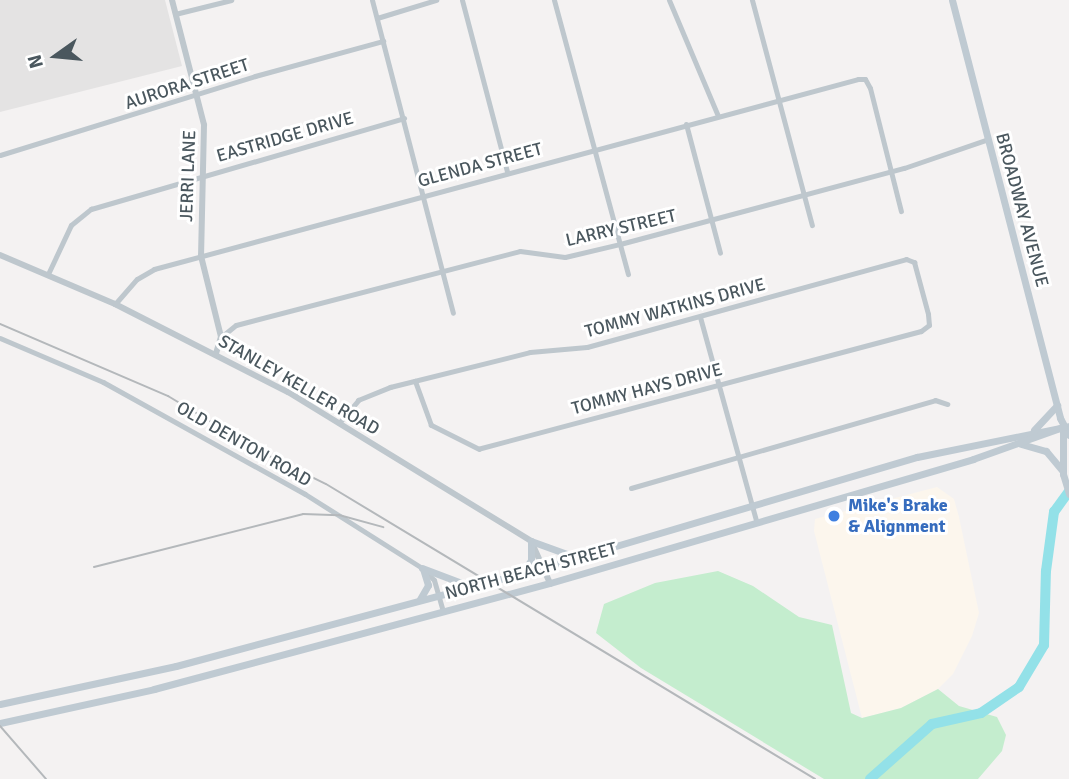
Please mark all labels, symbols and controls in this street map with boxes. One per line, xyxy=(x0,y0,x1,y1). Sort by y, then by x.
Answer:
north arrow xyxy=(21,21,91,91)
text: N xyxy=(22,52,49,71)
street label: AURORA STREET xyxy=(122,54,252,114)
street label: EASTRIDGE DRIVE xyxy=(214,107,356,167)
street label: JERRI LANE xyxy=(176,130,200,222)
street label: BROADWAY AVENUE xyxy=(991,131,1053,289)
street label: GLENDA STREET xyxy=(415,138,545,192)
street label: LARRY STREET xyxy=(564,205,678,251)
street label: TOMMY WATKINS DRIVE xyxy=(582,274,768,342)
street label: STANLEY KELLER ROAD xyxy=(215,330,383,440)
street label: TOMMY HAYS DRIVE xyxy=(569,359,725,419)
street label: OLD DENTON ROAD xyxy=(173,397,315,491)
place label: Mike's Brake & Alignment xyxy=(848,495,948,538)
marker: Mike's Brake & Alignment xyxy=(826,508,842,524)
street label: NORTH BEACH STREET xyxy=(443,538,619,604)

